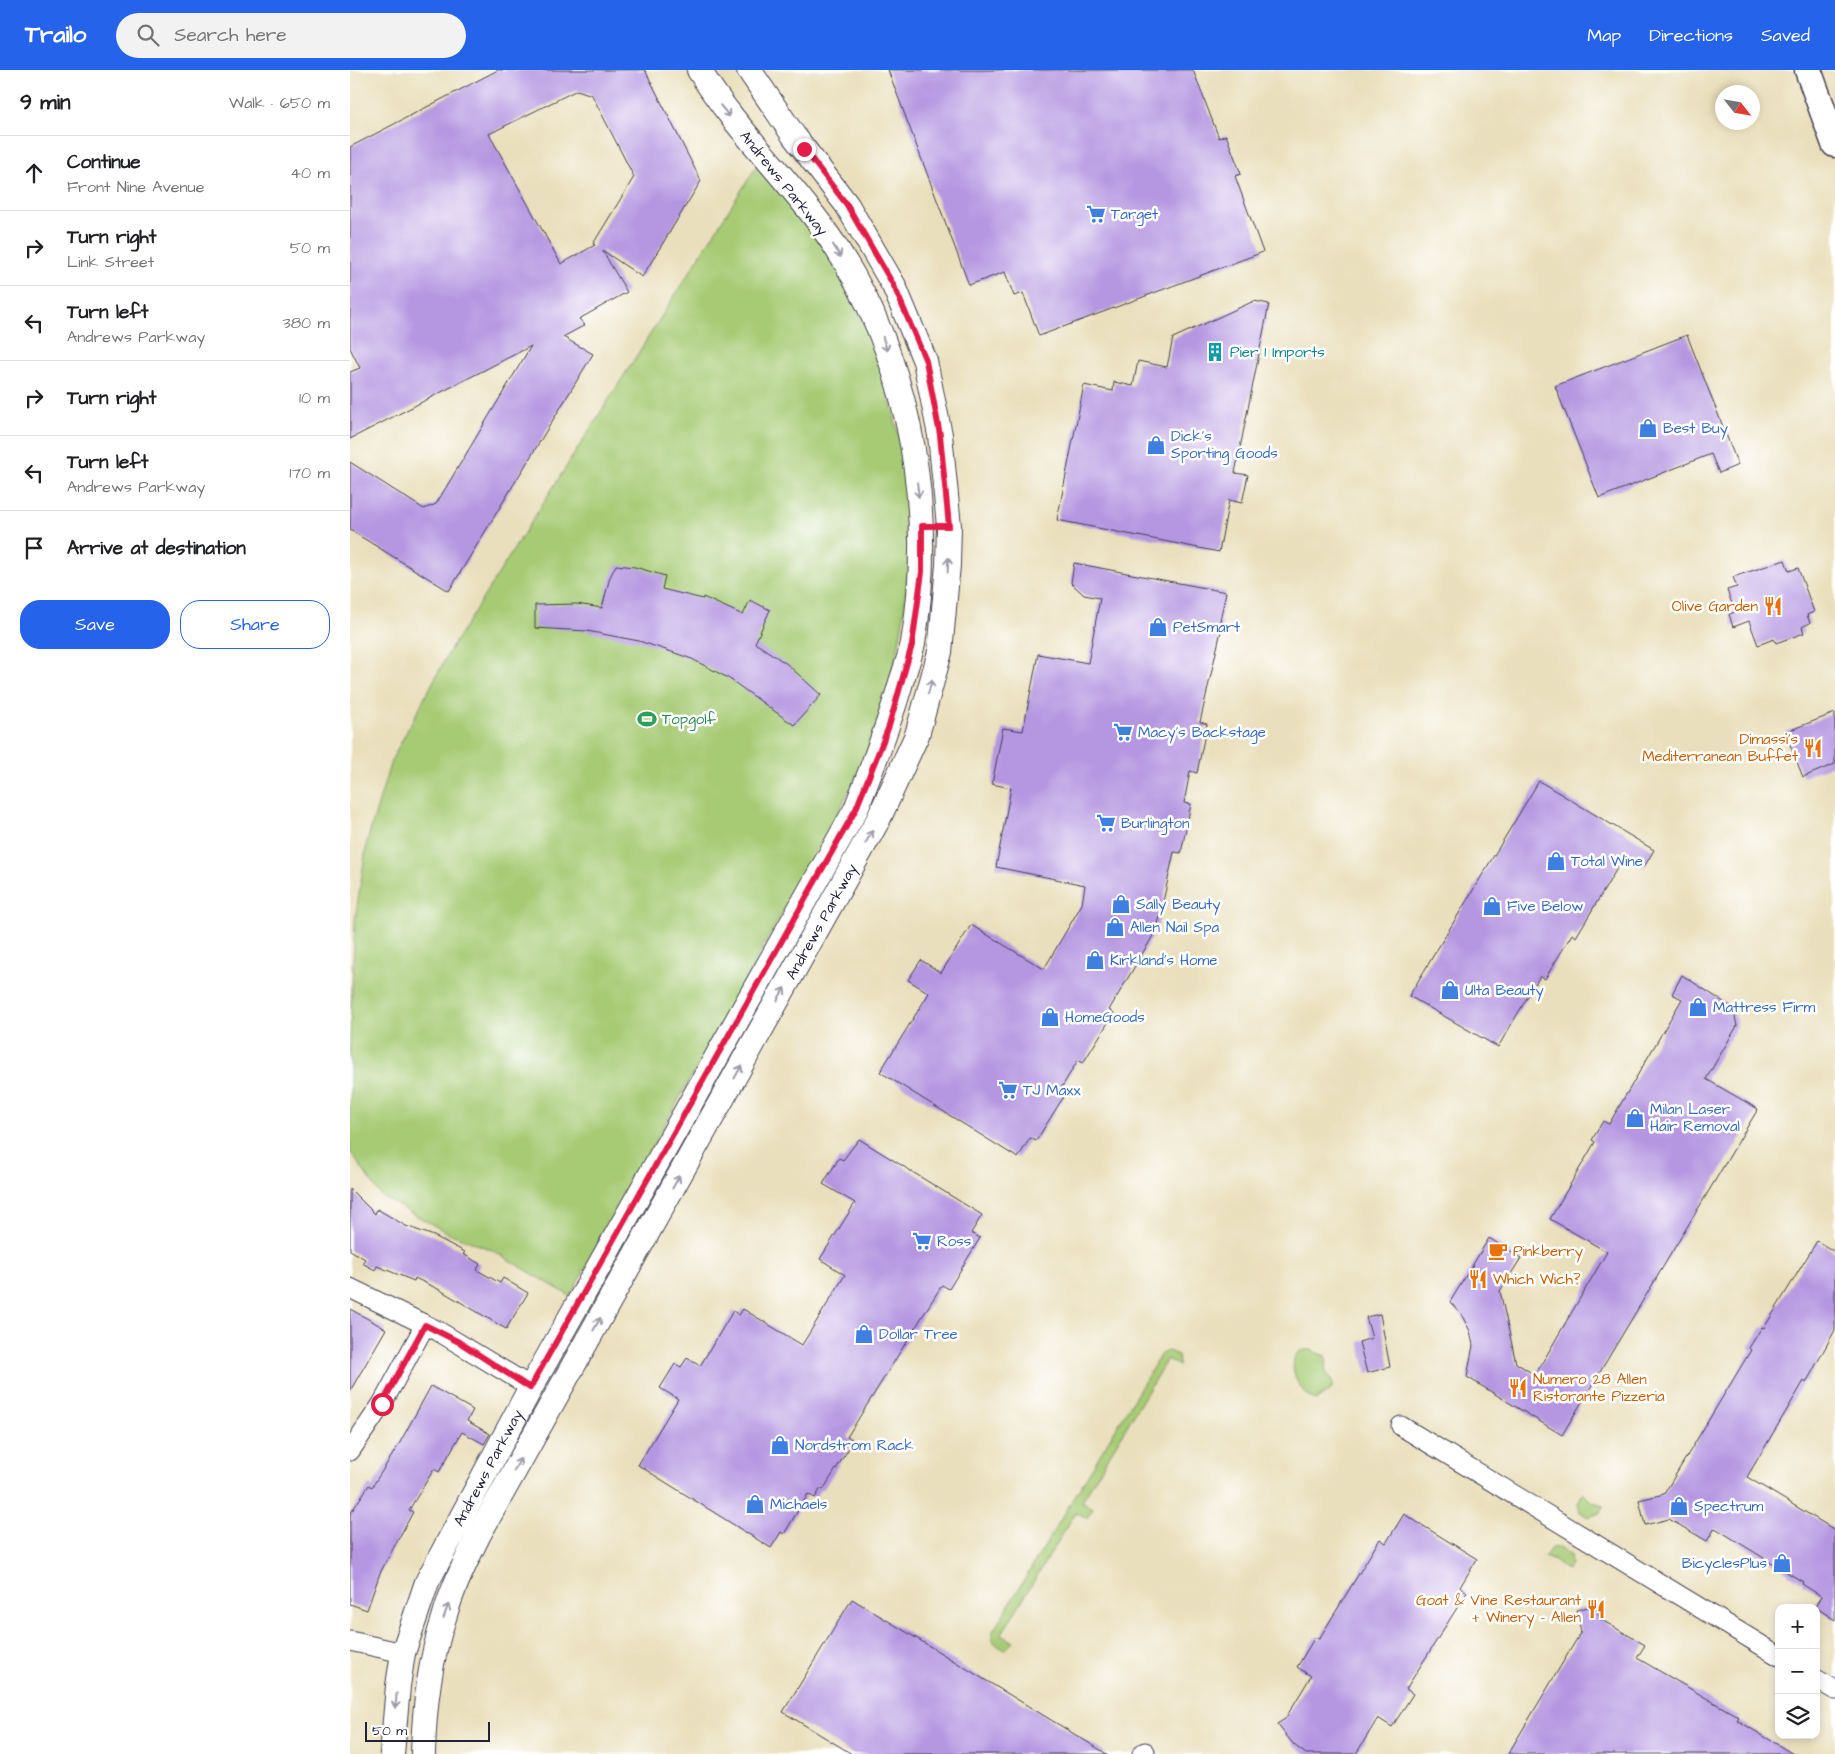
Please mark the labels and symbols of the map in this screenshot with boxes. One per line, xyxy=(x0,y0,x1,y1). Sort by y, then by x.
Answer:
north arrow xyxy=(1715,85,1760,130)
one-way arrow xyxy=(720,104,731,117)
street label: Andrews Parkway xyxy=(734,126,833,241)
route end xyxy=(793,138,816,161)
supermarket icon: Target xyxy=(1085,203,1107,225)
place label: Target xyxy=(1111,204,1158,226)
one-way arrow xyxy=(833,244,843,258)
one-way arrow xyxy=(881,336,890,351)
building icon: Pier 1 Imports xyxy=(1204,341,1226,363)
place label: Pier 1 Imports xyxy=(1230,342,1325,363)
shop icon: Best Buy xyxy=(1637,417,1659,439)
place label: Best Buy xyxy=(1663,418,1728,440)
place label: Dick's Sporting Goods xyxy=(1171,426,1278,465)
shop icon: Dick's Sporting Goods xyxy=(1145,434,1167,456)
one-way arrow xyxy=(913,481,923,497)
one-way arrow xyxy=(944,557,953,573)
restaurant icon: Olive Garden xyxy=(1762,595,1784,617)
place label: Olive Garden xyxy=(1672,596,1758,617)
shop icon: PetSmart xyxy=(1147,616,1169,638)
place label: PetSmart xyxy=(1173,617,1240,638)
one-way arrow xyxy=(926,680,936,696)
sports icon: Topgolf xyxy=(636,708,658,730)
place label: Topgolf xyxy=(662,709,716,731)
supermarket icon: Macy's Backstage xyxy=(1112,721,1134,743)
place label: Macy's Backstage xyxy=(1138,722,1266,744)
place label: Dimassi's Mediterranean Buffet xyxy=(1642,729,1798,767)
restaurant icon: Dimassi's Mediterranean Buffet xyxy=(1802,737,1824,759)
supermarket icon: Burlington xyxy=(1095,812,1117,834)
place label: Burlington xyxy=(1121,813,1190,835)
one-way arrow xyxy=(865,830,874,845)
shop icon: Total Wine xyxy=(1545,850,1567,872)
place label: Total Wine xyxy=(1571,851,1643,872)
street label: Andrews Parkway xyxy=(781,860,863,983)
shop icon: Sally Beauty xyxy=(1110,893,1132,915)
place label: Sally Beauty xyxy=(1136,894,1221,916)
shop icon: Five Below xyxy=(1481,895,1503,917)
place label: Five Below xyxy=(1507,896,1583,917)
shop icon: Allen Nail Spa xyxy=(1104,916,1126,938)
place label: Allen Nail Spa xyxy=(1130,917,1220,938)
shop icon: Kirkland's Home xyxy=(1084,949,1106,971)
place label: Kirkland's Home xyxy=(1110,950,1217,971)
shop icon: Ulta Beauty xyxy=(1439,979,1461,1001)
place label: Ulta Beauty xyxy=(1465,980,1544,1002)
one-way arrow xyxy=(777,988,787,1002)
shop icon: Mattress Firm xyxy=(1687,996,1709,1018)
place label: Mattress Firm xyxy=(1713,997,1816,1018)
shop icon: HomeGoods xyxy=(1039,1006,1061,1028)
place label: HomeGoods xyxy=(1065,1007,1145,1028)
one-way arrow xyxy=(733,1065,743,1080)
supermarket icon: TJ Maxx xyxy=(997,1079,1019,1101)
place label: TJ Maxx xyxy=(1023,1080,1081,1101)
place label: Milan Laser Hair Removal xyxy=(1650,1099,1740,1137)
shop icon: Milan Laser Hair Removal xyxy=(1624,1107,1646,1129)
one-way arrow xyxy=(672,1175,682,1190)
supermarket icon: Ross xyxy=(911,1230,933,1252)
place label: Ross xyxy=(937,1231,972,1252)
cafe icon: Pinkberry xyxy=(1487,1240,1509,1262)
place label: Pinkberry xyxy=(1513,1241,1583,1263)
restaurant icon: Which Wich? xyxy=(1467,1268,1489,1290)
place label: Which Wich? xyxy=(1493,1269,1581,1290)
one-way arrow xyxy=(592,1316,602,1331)
shop icon: Dollar Tree xyxy=(853,1323,875,1345)
place label: Dollar Tree xyxy=(879,1324,958,1345)
place label: Numero 28 Allen Ristorante Pizzeria xyxy=(1533,1369,1665,1407)
restaurant icon: Numero 28 Allen Ristorante Pizzeria xyxy=(1507,1377,1529,1399)
route start xyxy=(371,1393,394,1416)
street label: Andrews Parkway xyxy=(449,1406,529,1530)
shop icon: Nordstrom Rack xyxy=(769,1434,791,1456)
place label: Nordstrom Rack xyxy=(795,1435,914,1456)
one-way arrow xyxy=(513,1459,523,1473)
shop icon: Michaels xyxy=(744,1493,766,1515)
place label: Michaels xyxy=(770,1494,828,1515)
shop icon: Spectrum xyxy=(1668,1495,1690,1517)
place label: Spectrum xyxy=(1694,1496,1764,1517)
shop icon: BicyclesPlus xyxy=(1771,1552,1793,1574)
place label: BicyclesPlus xyxy=(1682,1553,1767,1575)
place label: Goat & Vine Restaurant + Winery - Allen xyxy=(1416,1590,1582,1629)
restaurant icon: Goat & Vine Restaurant + Winery - Allen xyxy=(1585,1598,1607,1620)
one-way arrow xyxy=(442,1604,451,1619)
one-way arrow xyxy=(392,1692,401,1708)
scale bar xyxy=(365,1719,490,1742)

